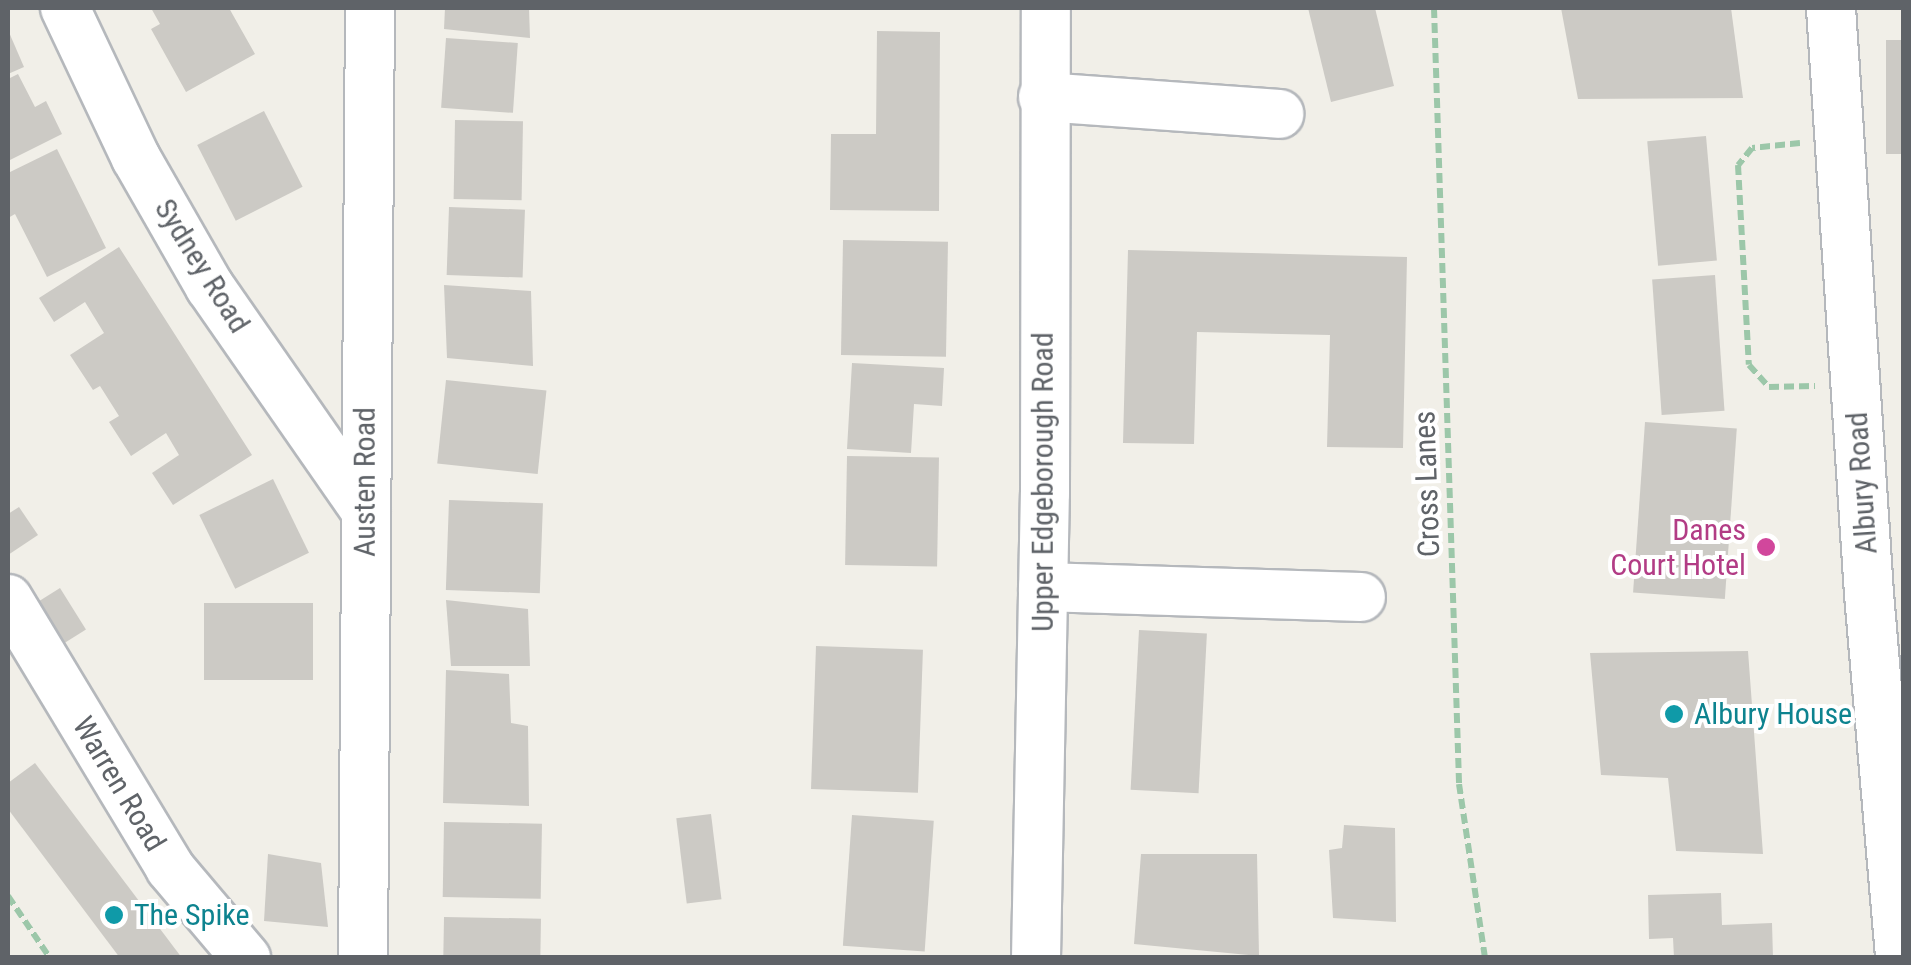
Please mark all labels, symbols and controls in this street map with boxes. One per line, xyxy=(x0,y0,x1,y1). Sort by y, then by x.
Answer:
street label: Sydney Road xyxy=(147,193,257,339)
street label: Upper Edgeborough Road xyxy=(1025,332,1061,632)
street label: Austen Road xyxy=(347,407,383,557)
street label: Cross Lanes xyxy=(1406,410,1448,558)
street label: Albury Road xyxy=(1839,411,1885,555)
place label: Danes Court Hotel xyxy=(1610,512,1746,582)
marker: Danes Court Hotel xyxy=(1755,536,1777,558)
place label: Albury House xyxy=(1694,696,1852,732)
marker: Albury House xyxy=(1663,703,1685,725)
street label: Warren Road xyxy=(65,710,173,858)
place label: The Spike xyxy=(134,897,250,933)
marker: The Spike xyxy=(103,904,125,926)

